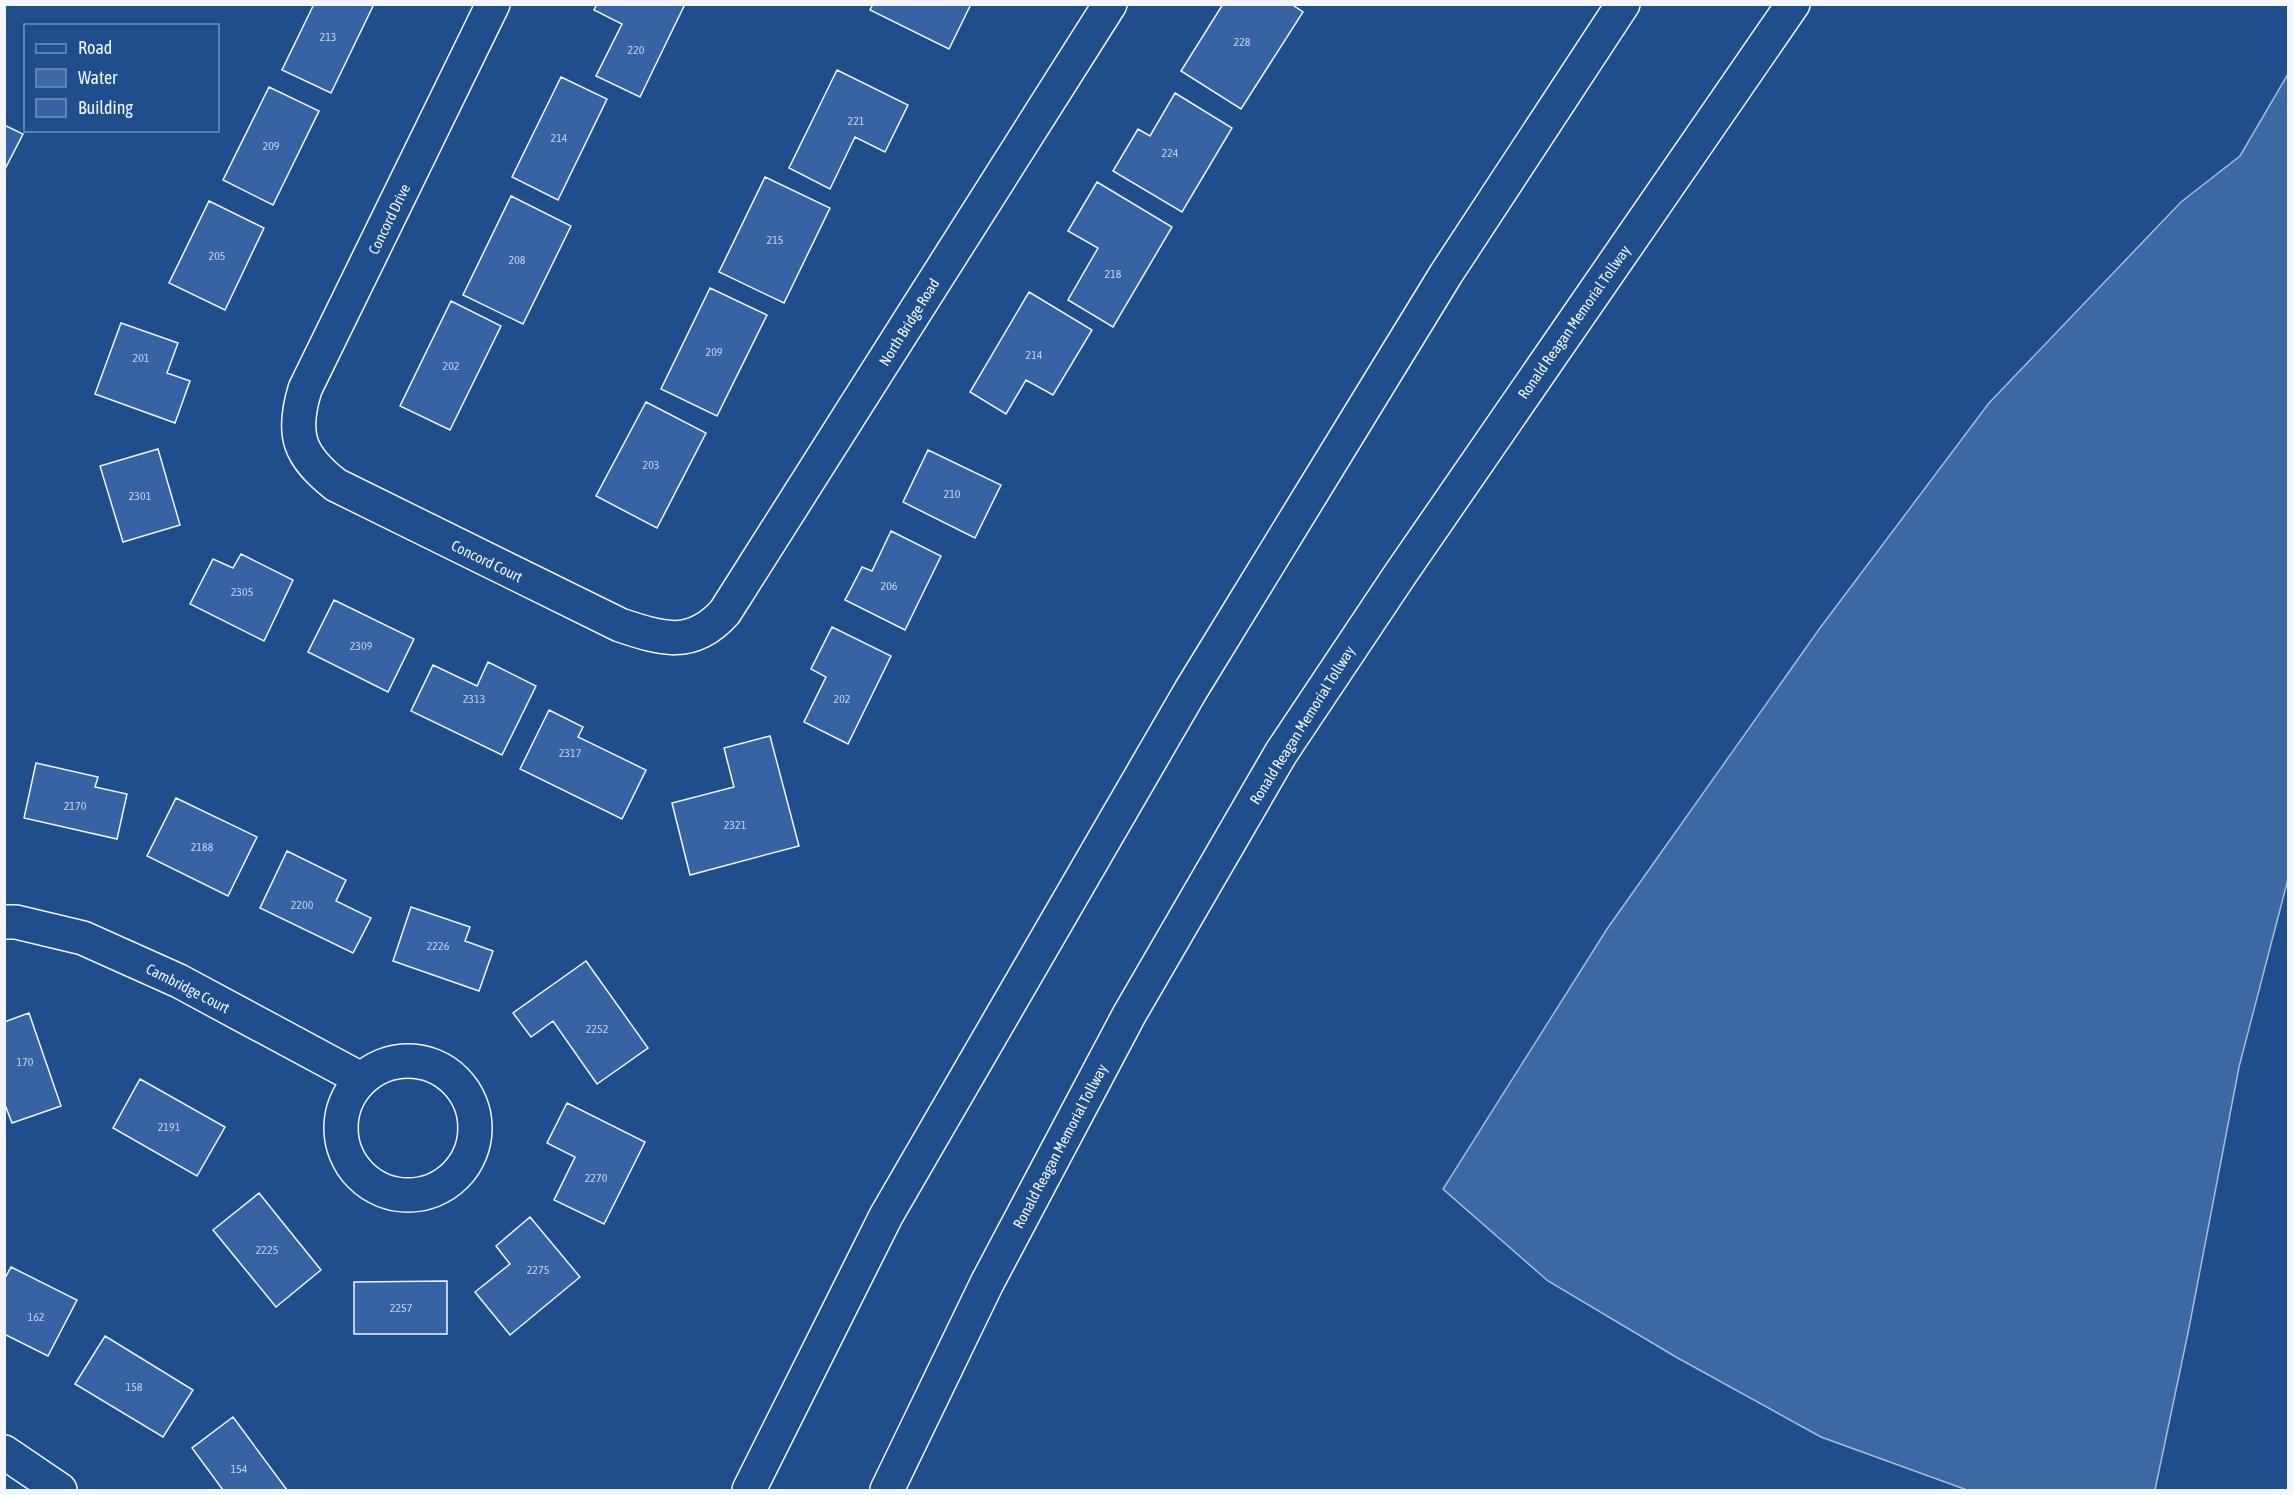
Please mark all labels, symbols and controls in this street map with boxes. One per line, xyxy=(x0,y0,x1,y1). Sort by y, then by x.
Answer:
legend xyxy=(24,24,219,132)
house number: 213 xyxy=(320,30,336,44)
house number: 228 xyxy=(1234,35,1251,49)
text: Road xyxy=(78,37,112,58)
house number: 220 xyxy=(628,43,645,57)
text: Water xyxy=(78,67,118,88)
text: Building xyxy=(78,97,133,118)
house number: 221 xyxy=(848,114,865,128)
house number: 214 xyxy=(551,131,568,145)
house number: 209 xyxy=(263,139,280,153)
house number: 224 xyxy=(1162,146,1179,160)
street label: Concord Drive xyxy=(365,181,413,257)
house number: 215 xyxy=(767,233,783,247)
street label: Ronald Reagan Memorial Tollway xyxy=(1514,242,1634,402)
house number: 205 xyxy=(209,249,225,263)
house number: 208 xyxy=(509,253,526,267)
house number: 218 xyxy=(1105,267,1122,281)
street label: North Bridge Road xyxy=(875,275,943,369)
house number: 209 xyxy=(706,345,723,359)
house number: 214 xyxy=(1026,348,1043,362)
house number: 201 xyxy=(133,351,150,365)
house number: 202 xyxy=(443,359,459,373)
house number: 203 xyxy=(643,458,659,472)
house number: 210 xyxy=(944,487,961,501)
house number: 2301 xyxy=(129,489,152,503)
street label: Concord Court xyxy=(449,537,525,585)
house number: 206 xyxy=(881,579,898,593)
house number: 2305 xyxy=(231,585,253,599)
house number: 2309 xyxy=(350,639,373,653)
street label: Ronald Reagan Memorial Tollway xyxy=(1246,643,1358,807)
house number: 2313 xyxy=(463,692,485,706)
house number: 202 xyxy=(834,692,850,706)
house number: 2317 xyxy=(559,746,582,760)
house number: 2170 xyxy=(64,799,87,813)
house number: 2321 xyxy=(724,818,747,832)
house number: 2188 xyxy=(191,840,214,854)
house number: 2200 xyxy=(291,898,314,912)
house number: 2226 xyxy=(427,939,450,953)
street label: Cambridge Court xyxy=(143,960,233,1016)
house number: 2252 xyxy=(586,1022,608,1036)
house number: 170 xyxy=(17,1055,34,1069)
street label: Ronald Reagan Memorial Tollway xyxy=(1009,1061,1111,1231)
house number: 2191 xyxy=(158,1120,181,1134)
house number: 2270 xyxy=(585,1171,608,1185)
house number: 2225 xyxy=(256,1243,278,1257)
house number: 2275 xyxy=(527,1263,549,1277)
house number: 2257 xyxy=(390,1301,413,1315)
house number: 162 xyxy=(28,1310,44,1324)
house number: 158 xyxy=(126,1380,143,1394)
house number: 154 xyxy=(231,1462,248,1476)

